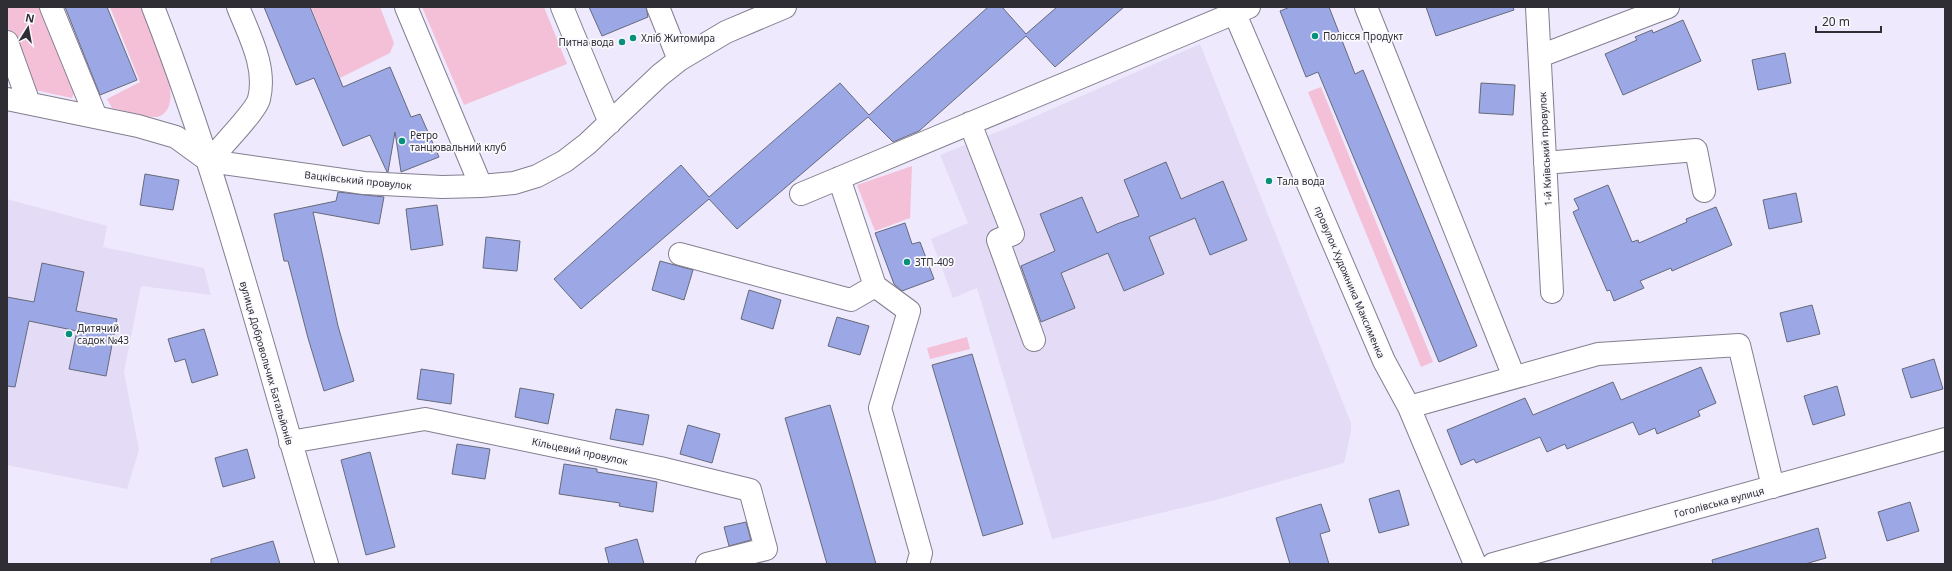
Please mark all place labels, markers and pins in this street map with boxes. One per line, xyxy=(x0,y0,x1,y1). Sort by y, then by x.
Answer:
place label: Полісся Продукт xyxy=(1323,29,1403,43)
place label: Хліб Житомира xyxy=(641,31,715,45)
marker: Полісся Продукт xyxy=(1310,31,1320,41)
marker: Хліб Житомира xyxy=(628,33,638,43)
place label: Питна вода xyxy=(558,35,614,49)
marker: Питна вода xyxy=(617,37,627,47)
place label: Ретро танцювальний клуб xyxy=(410,128,506,154)
marker: Ретро танцювальний клуб xyxy=(397,136,407,146)
place label: Тала вода xyxy=(1277,174,1325,188)
marker: Тала вода xyxy=(1264,176,1274,186)
place label: ЗТП-409 xyxy=(915,255,954,269)
marker: ЗТП-409 xyxy=(902,257,912,267)
place label: Дитячий садок №43 xyxy=(77,321,129,347)
marker: Дитячий садок №43 xyxy=(64,329,74,339)

